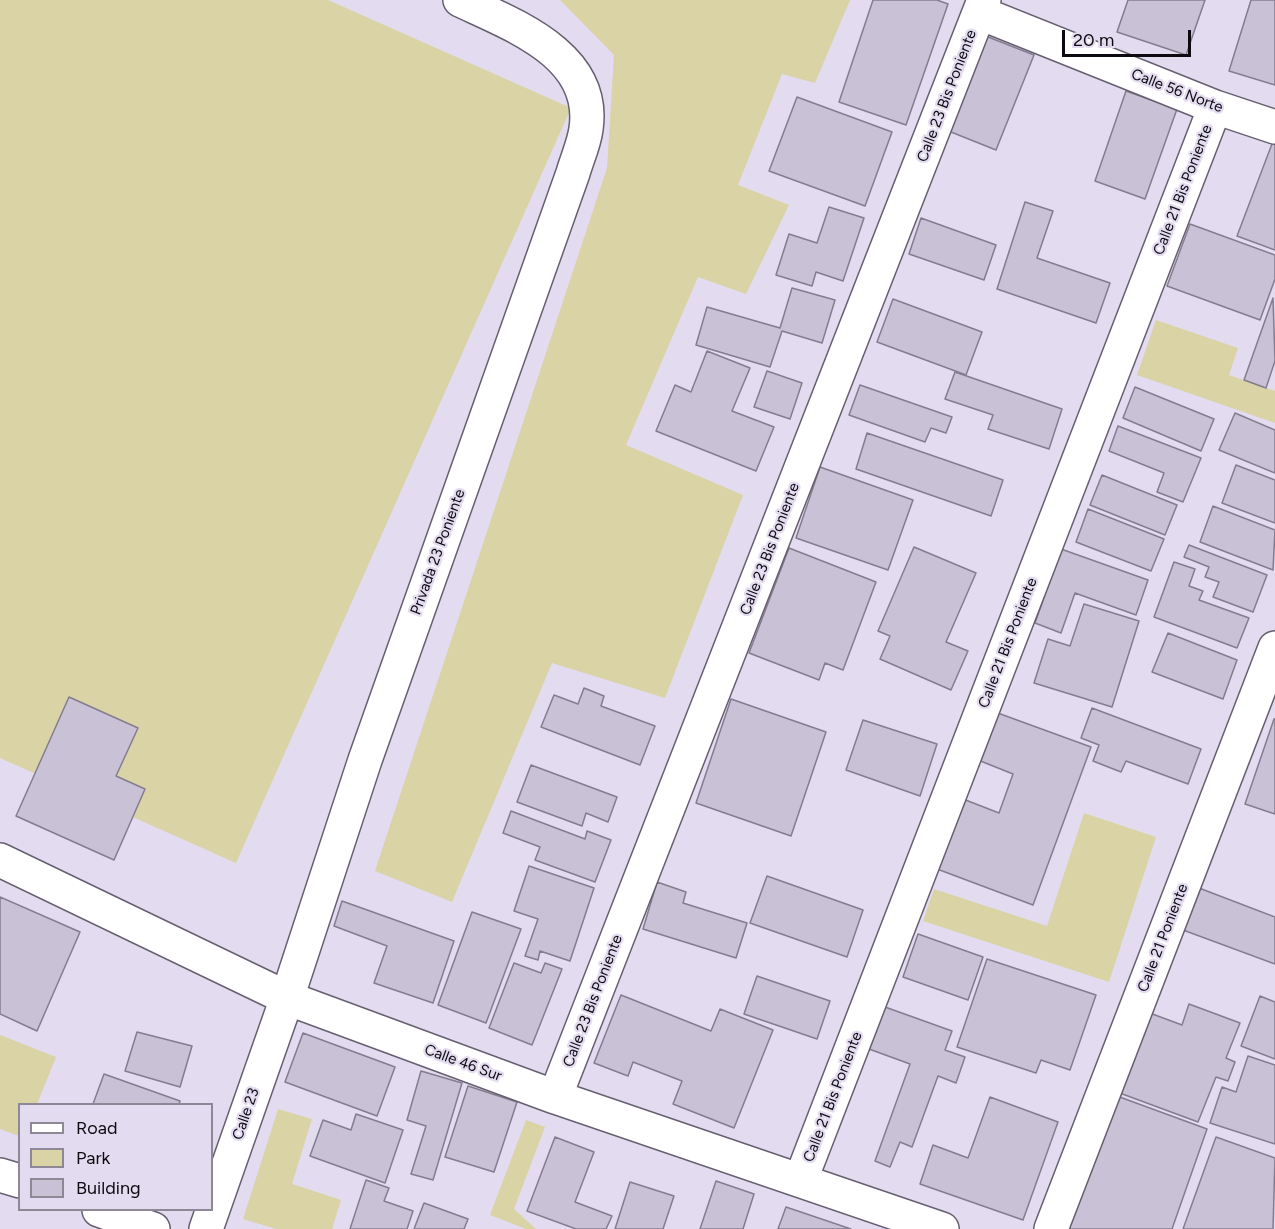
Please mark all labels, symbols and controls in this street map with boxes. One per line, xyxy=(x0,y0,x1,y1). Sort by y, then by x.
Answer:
scale bar xyxy=(1065,18,1194,56)
street label: Calle 23 Bis Poniente xyxy=(914,27,980,165)
text: 20 m xyxy=(1073,29,1114,51)
street label: Calle 56 Norte xyxy=(1129,65,1225,117)
street label: Calle 21 Bis Poniente xyxy=(1150,122,1216,258)
street label: Calle 23 Bis Poniente xyxy=(737,480,803,618)
street label: Privada 23 Poniente xyxy=(407,487,469,617)
street label: Calle 21 Bis Poniente xyxy=(975,575,1041,711)
street label: Calle 21 Poniente xyxy=(1134,881,1192,995)
street label: Calle 23 Bis Poniente xyxy=(560,932,626,1070)
street label: Calle 21 Bis Poniente xyxy=(800,1029,866,1165)
street label: Calle 46 Sur xyxy=(422,1041,504,1085)
street label: Calle 23 xyxy=(229,1086,263,1142)
legend xyxy=(18,1103,213,1211)
text: Road xyxy=(76,1117,117,1139)
text: Park xyxy=(76,1147,110,1169)
text: Building xyxy=(76,1177,141,1199)

